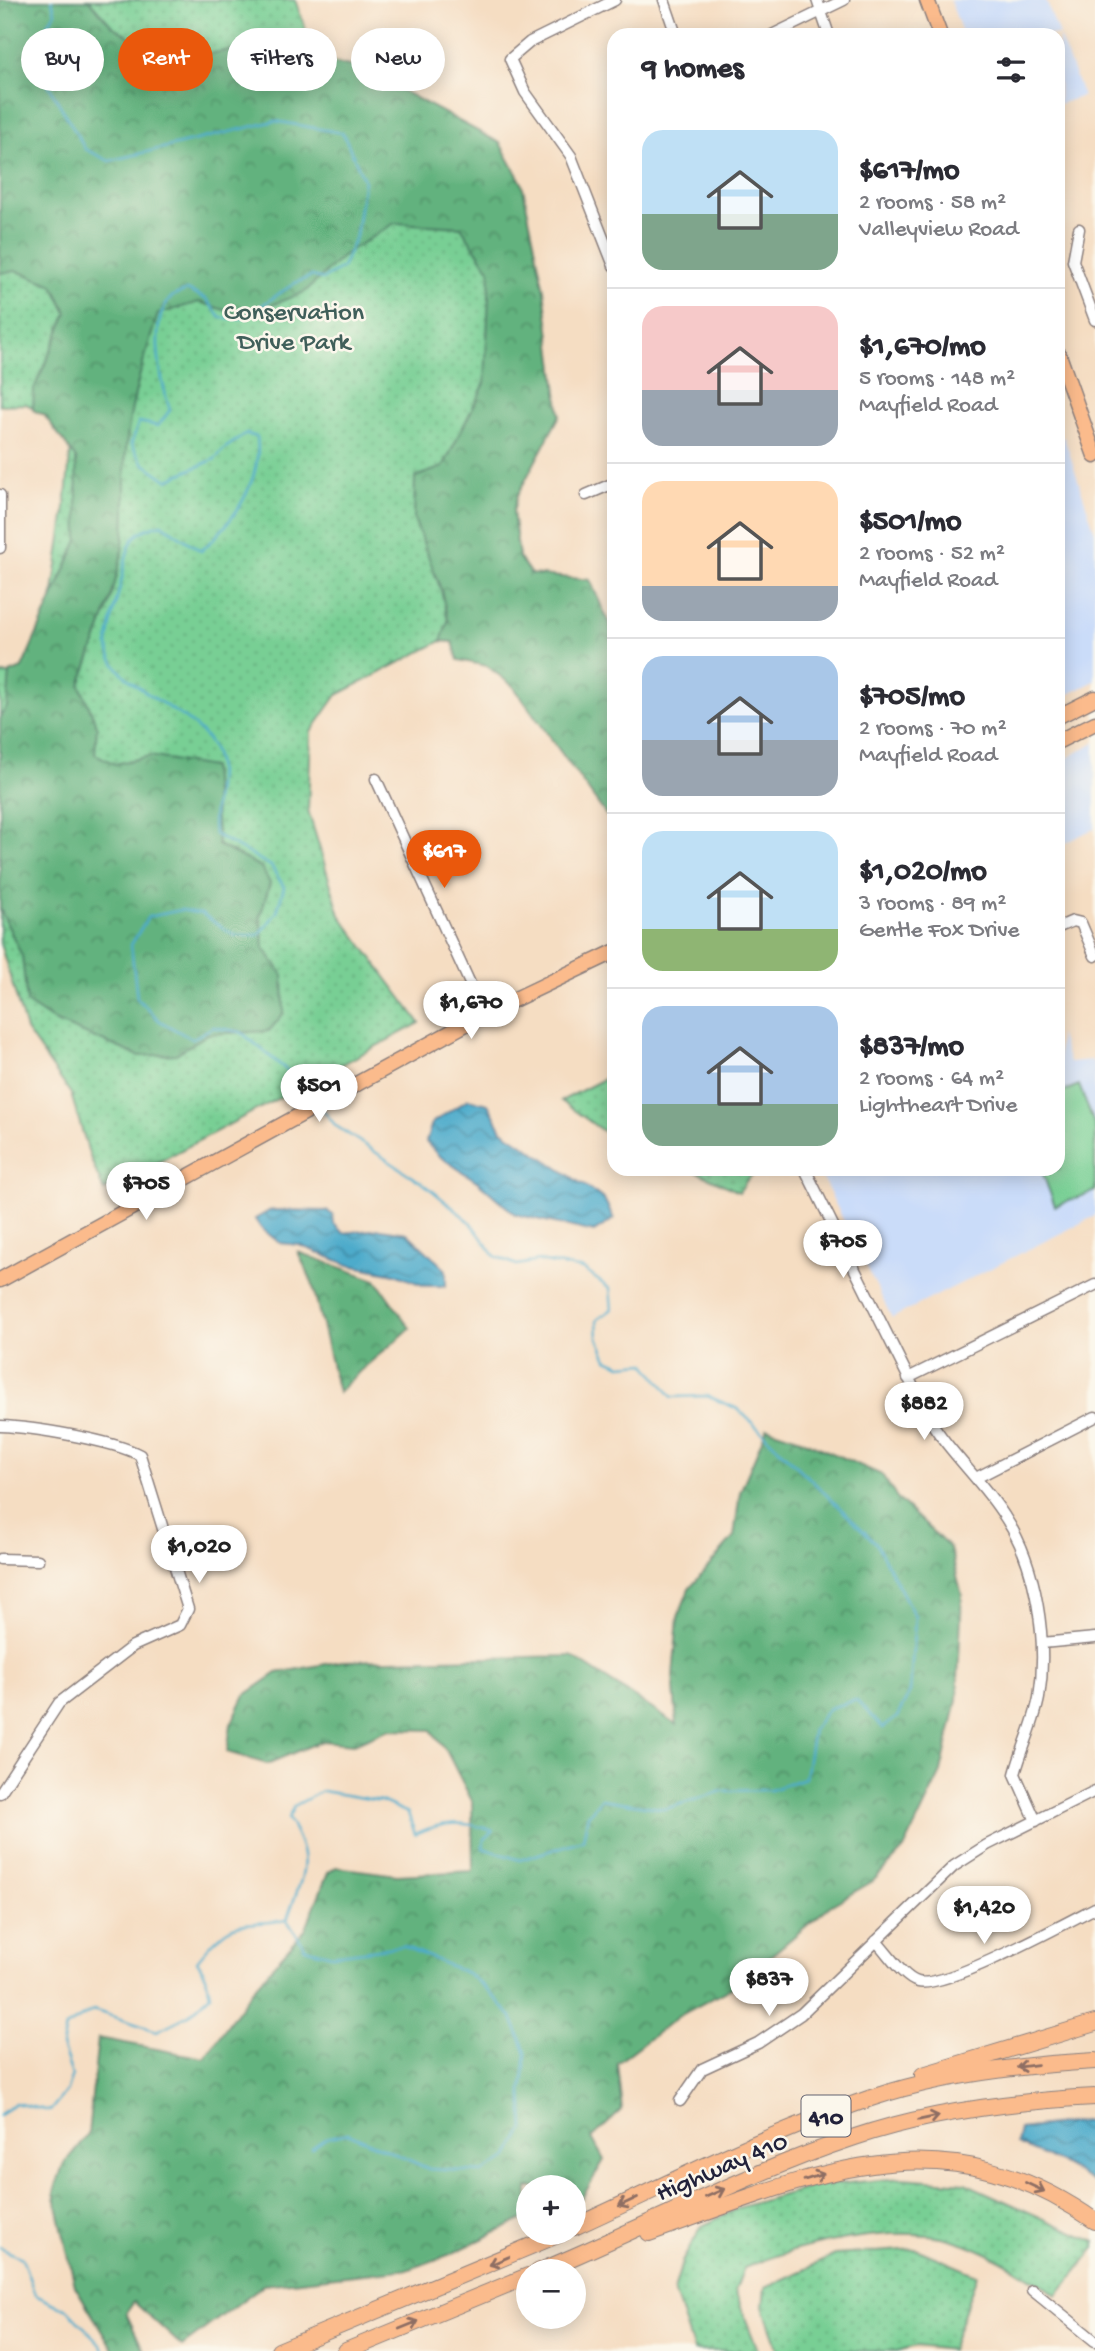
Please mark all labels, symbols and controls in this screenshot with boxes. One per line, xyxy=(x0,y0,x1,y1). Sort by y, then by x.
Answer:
chip: Buy xyxy=(21,28,104,91)
chip: Rent xyxy=(118,28,213,91)
chip: Filters xyxy=(227,28,337,91)
chip: New xyxy=(351,28,445,91)
icon: filters xyxy=(992,51,1030,89)
text: 9 homes xyxy=(642,53,744,88)
text: $617/mo xyxy=(859,155,959,190)
icon: home xyxy=(698,158,782,242)
text: 2 rooms · 58 m² xyxy=(859,190,1006,217)
text: Valleyview Road xyxy=(859,217,1018,244)
park label: Conservation Drive Park xyxy=(224,299,365,360)
text: $1,670/mo xyxy=(859,331,986,366)
icon: home xyxy=(698,334,782,418)
text: 5 rooms · 148 m² xyxy=(859,366,1015,393)
text: Mayfield Road xyxy=(859,393,997,420)
text: $501/mo xyxy=(859,506,961,541)
icon: home xyxy=(698,509,782,593)
text: 2 rooms · 52 m² xyxy=(859,541,1005,568)
text: Mayfield Road xyxy=(859,568,997,595)
text: $705/mo xyxy=(859,681,965,716)
icon: home xyxy=(698,684,782,768)
text: 2 rooms · 70 m² xyxy=(859,716,1007,743)
text: Mayfield Road xyxy=(859,743,997,770)
pin: $617 xyxy=(403,830,485,890)
text: $617 xyxy=(422,839,466,866)
text: $1,020/mo xyxy=(859,856,987,891)
icon: home xyxy=(698,859,782,943)
text: 3 rooms · 89 m² xyxy=(859,891,1006,918)
text: Gentle Fox Drive xyxy=(859,918,1019,945)
pin: $1,670 xyxy=(414,982,528,1041)
text: $1,670 xyxy=(439,990,503,1017)
text: $837/mo xyxy=(859,1031,964,1066)
icon: home xyxy=(698,1034,782,1118)
pin: $501 xyxy=(278,1064,360,1124)
text: 2 rooms · 64 m² xyxy=(859,1066,1004,1093)
text: $501 xyxy=(297,1073,341,1100)
text: Lightheart Drive xyxy=(859,1093,1017,1120)
pin: $705 xyxy=(105,1162,187,1222)
text: $705 xyxy=(122,1171,170,1198)
pin: $705 xyxy=(802,1220,884,1280)
text: $705 xyxy=(819,1229,867,1256)
pin: $882 xyxy=(883,1382,965,1442)
text: $882 xyxy=(901,1391,947,1418)
pin: $1,020 xyxy=(142,1526,256,1585)
text: $1,020 xyxy=(167,1534,231,1561)
pin: $1,420 xyxy=(927,1886,1041,1946)
text: $1,420 xyxy=(953,1895,1015,1922)
pin: $837 xyxy=(728,1958,810,2018)
text: $837 xyxy=(746,1967,792,1994)
one-way arrow xyxy=(1016,2059,1039,2072)
road number: 410 xyxy=(802,2096,850,2136)
one-way arrow xyxy=(917,2111,940,2125)
street label: Highway 410 xyxy=(652,2127,794,2211)
one-way arrow xyxy=(802,2169,824,2182)
map controls xyxy=(516,2175,586,2329)
button: + xyxy=(516,2175,586,2245)
one-way arrow xyxy=(1024,2181,1045,2194)
one-way arrow xyxy=(704,2186,725,2199)
one-way arrow xyxy=(618,2196,640,2209)
one-way arrow xyxy=(489,2255,511,2268)
button: − xyxy=(516,2259,586,2329)
one-way arrow xyxy=(398,2318,419,2331)

